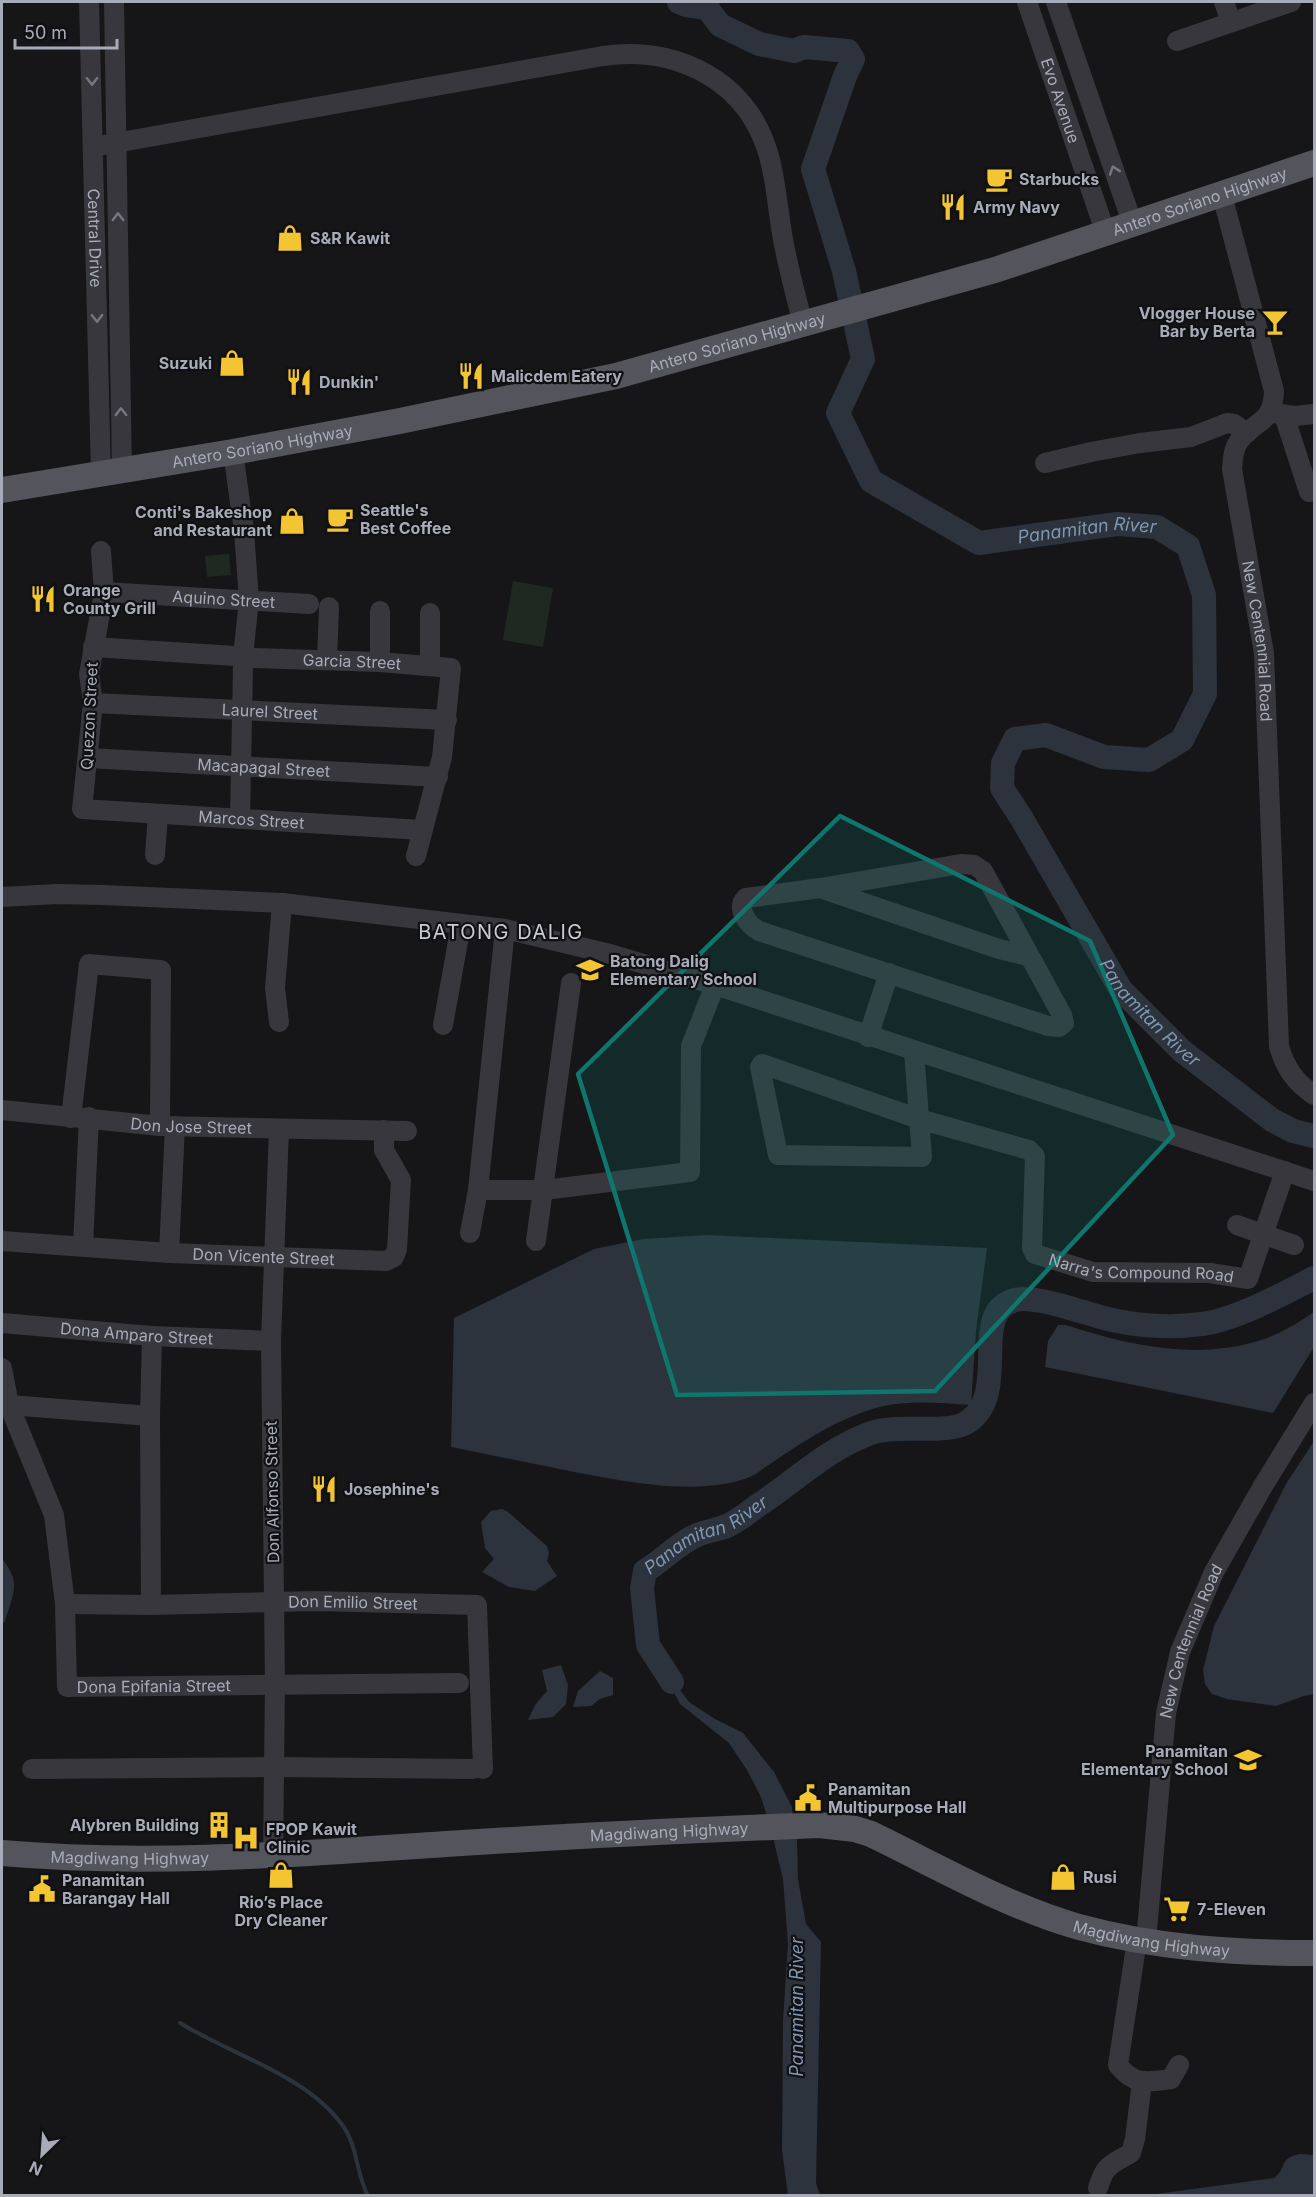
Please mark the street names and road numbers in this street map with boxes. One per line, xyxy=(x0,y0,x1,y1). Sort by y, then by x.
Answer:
street label: Evo Avenue xyxy=(1037,55,1084,146)
street label: Antero Soriano Highway xyxy=(1110,163,1290,240)
street label: Central Drive xyxy=(84,188,106,288)
street label: Antero Soriano Highway xyxy=(646,308,828,377)
street label: Antero Soriano Highway xyxy=(170,420,354,472)
street label: New Centennial Road xyxy=(1238,559,1277,722)
street label: Aquino Street xyxy=(172,586,276,612)
street label: Garcia Street xyxy=(302,650,402,674)
street label: Quezon Street xyxy=(76,662,102,770)
street label: Laurel Street xyxy=(221,699,318,724)
street label: Macapagal Street xyxy=(197,754,331,781)
street label: Marcos Street xyxy=(198,806,305,833)
street label: Don Jose Street xyxy=(130,1113,252,1138)
street label: Don Vicente Street xyxy=(192,1244,335,1269)
street label: Narra's Compound Road xyxy=(1046,1249,1235,1287)
street label: Dona Amparo Street xyxy=(59,1318,213,1349)
street label: Don Alfonso Street xyxy=(261,1421,283,1563)
street label: New Centennial Road xyxy=(1155,1560,1227,1720)
street label: Don Emilio Street xyxy=(288,1591,418,1614)
street label: Dona Epifania Street xyxy=(77,1675,231,1697)
street label: Magdiwang Highway xyxy=(589,1818,749,1846)
street label: Magdiwang Highway xyxy=(50,1846,209,1869)
street label: Magdiwang Highway xyxy=(1071,1916,1231,1961)

